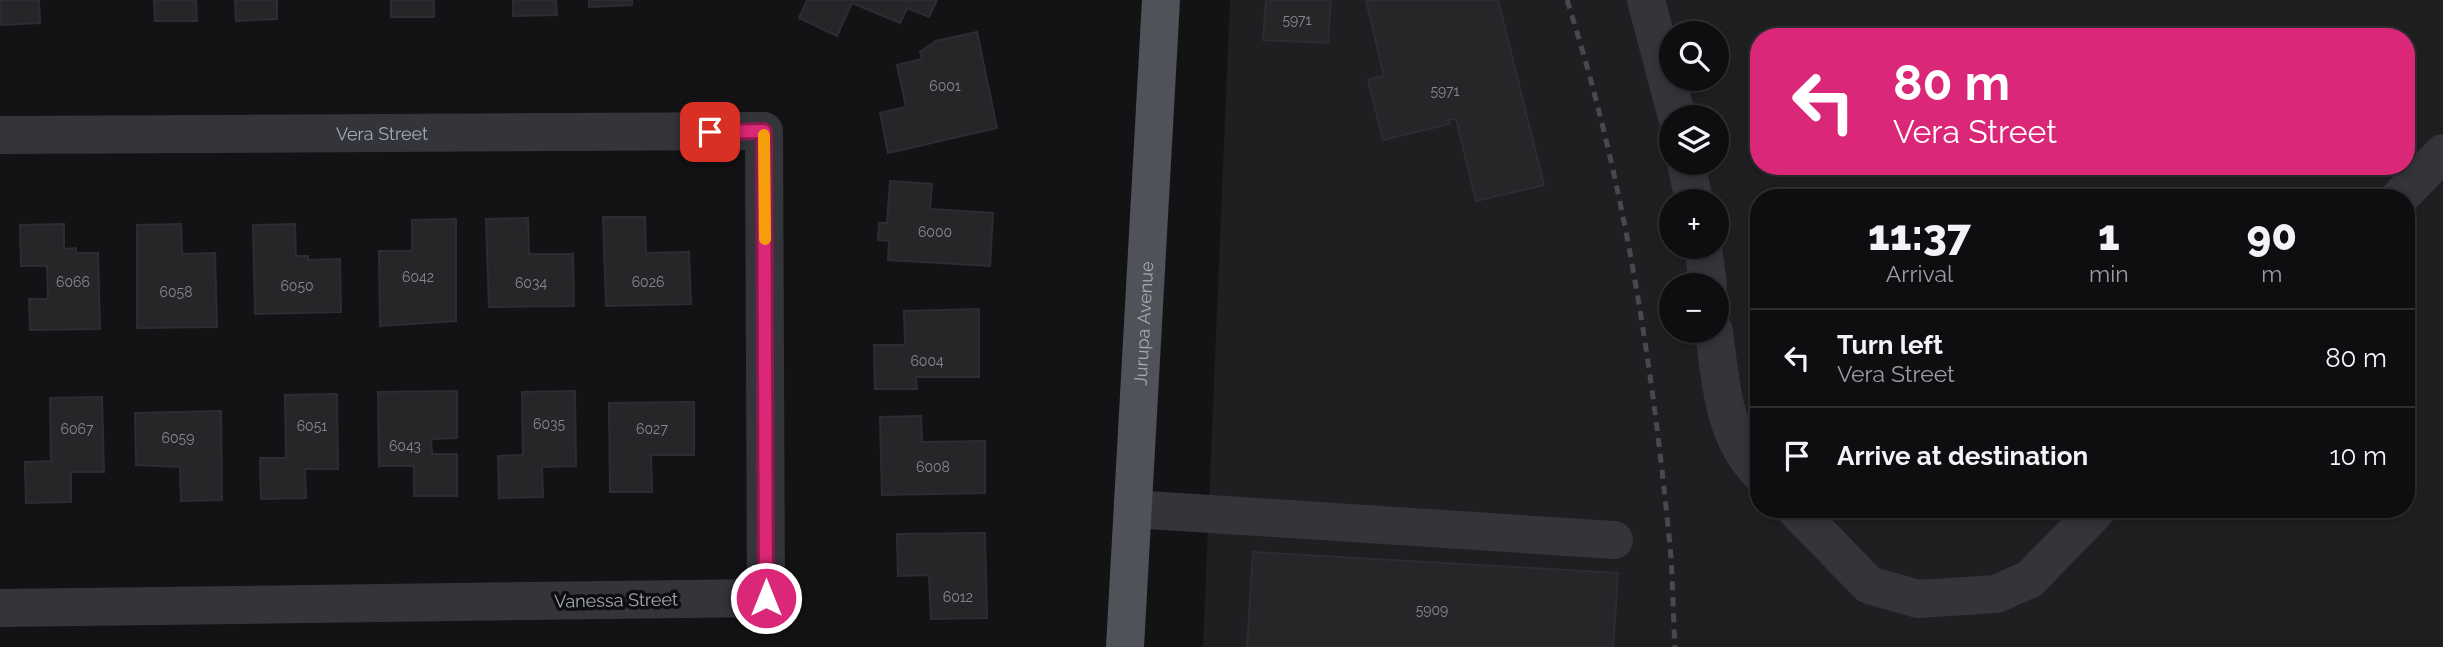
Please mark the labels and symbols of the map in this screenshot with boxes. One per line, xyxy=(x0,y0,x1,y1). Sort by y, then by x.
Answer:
house number: 5971 xyxy=(1282,12,1312,28)
house number: 6001 xyxy=(929,78,961,94)
house number: 5971 xyxy=(1430,83,1460,99)
pin xyxy=(680,102,740,162)
street label: Vera Street xyxy=(336,122,428,144)
house number: 6000 xyxy=(918,224,952,240)
street label: Jurupa Avenue xyxy=(1129,260,1157,386)
house number: 6042 xyxy=(402,269,434,285)
house number: 6066 xyxy=(56,274,90,290)
house number: 6026 xyxy=(632,274,664,290)
house number: 6034 xyxy=(515,275,547,291)
house number: 6050 xyxy=(280,278,314,294)
house number: 6058 xyxy=(160,284,192,300)
house number: 6004 xyxy=(910,353,944,369)
house number: 6035 xyxy=(533,416,565,432)
house number: 6051 xyxy=(297,418,327,434)
house number: 6067 xyxy=(61,421,94,437)
house number: 6027 xyxy=(636,421,668,437)
house number: 6059 xyxy=(162,430,194,446)
house number: 6043 xyxy=(389,438,421,454)
house number: 6008 xyxy=(916,459,950,475)
position arrow xyxy=(729,561,803,635)
street label: Vanessa Street xyxy=(554,588,678,612)
house number: 6012 xyxy=(943,589,973,605)
house number: 5909 xyxy=(1416,602,1448,618)

